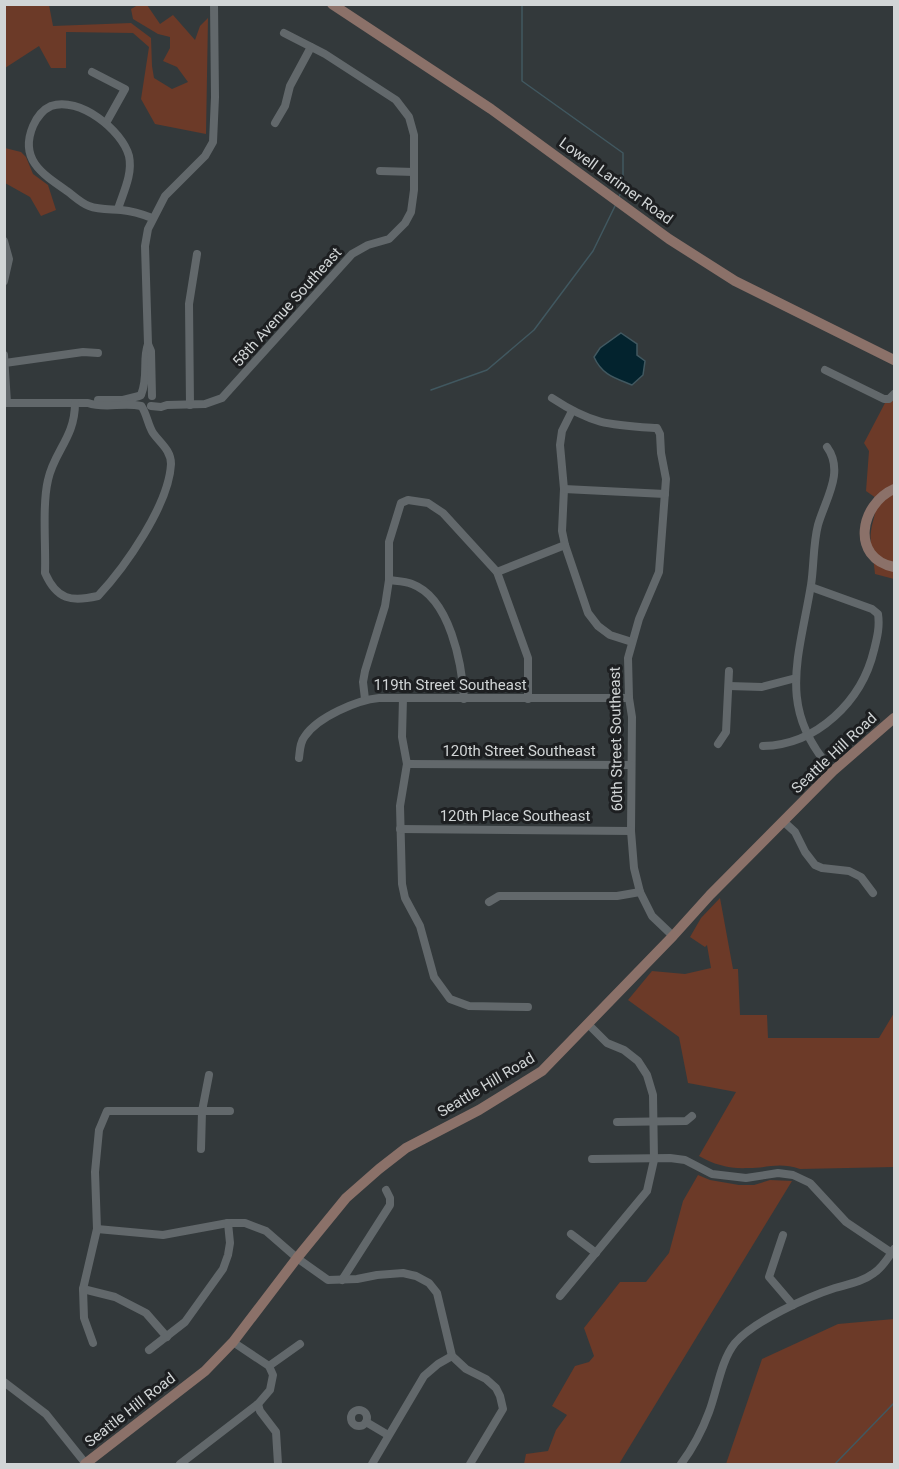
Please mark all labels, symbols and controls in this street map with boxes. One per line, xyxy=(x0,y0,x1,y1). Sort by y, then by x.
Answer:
street label: Lowell Larimer Road xyxy=(556,134,676,228)
street label: 58th Avenue Southeast xyxy=(229,244,345,370)
street label: 60th Street Southeast xyxy=(606,666,626,812)
street label: 119th Street Southeast xyxy=(373,676,527,694)
street label: Seattle Hill Road xyxy=(788,709,880,797)
street label: 120th Street Southeast xyxy=(442,742,596,760)
street label: 120th Place Southeast xyxy=(440,807,590,825)
street label: Seattle Hill Road xyxy=(434,1049,538,1121)
street label: Seattle Hill Road xyxy=(81,1369,179,1451)

